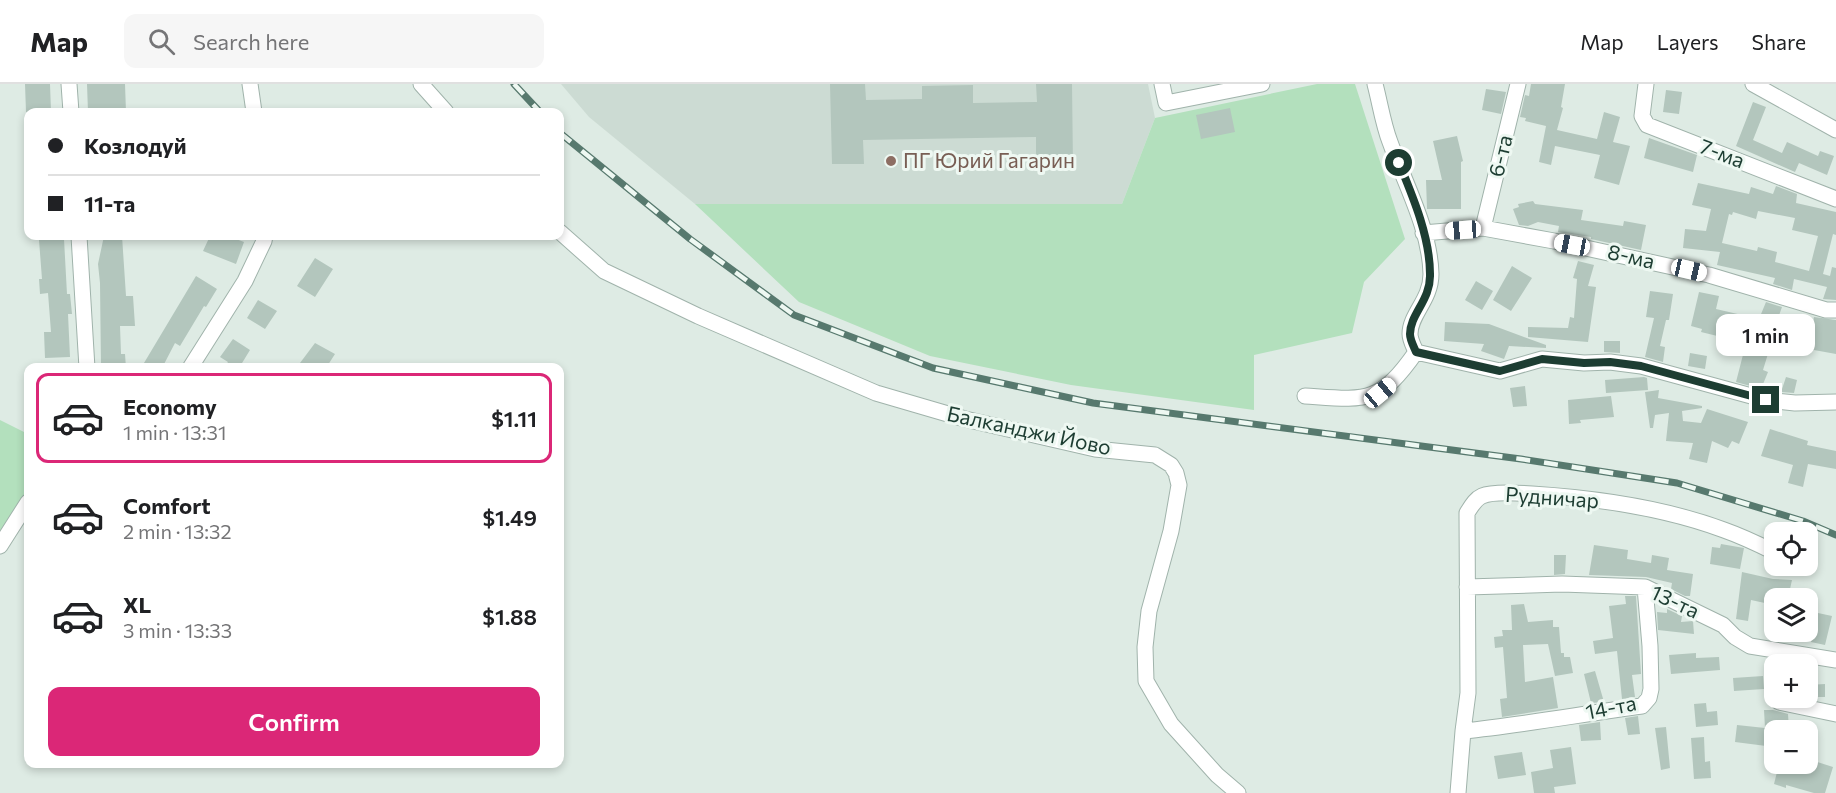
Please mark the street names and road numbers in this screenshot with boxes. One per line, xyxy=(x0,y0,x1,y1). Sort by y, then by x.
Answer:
street label: 6-та xyxy=(1482,132,1517,179)
street label: 7-ма xyxy=(1697,133,1748,172)
street label: 8-ма xyxy=(1605,238,1657,273)
street label: Балканджи Йово xyxy=(945,400,1114,459)
street label: Рудничар xyxy=(1504,481,1600,512)
street label: 13-та xyxy=(1647,579,1704,623)
street label: 14-та xyxy=(1583,689,1638,724)

